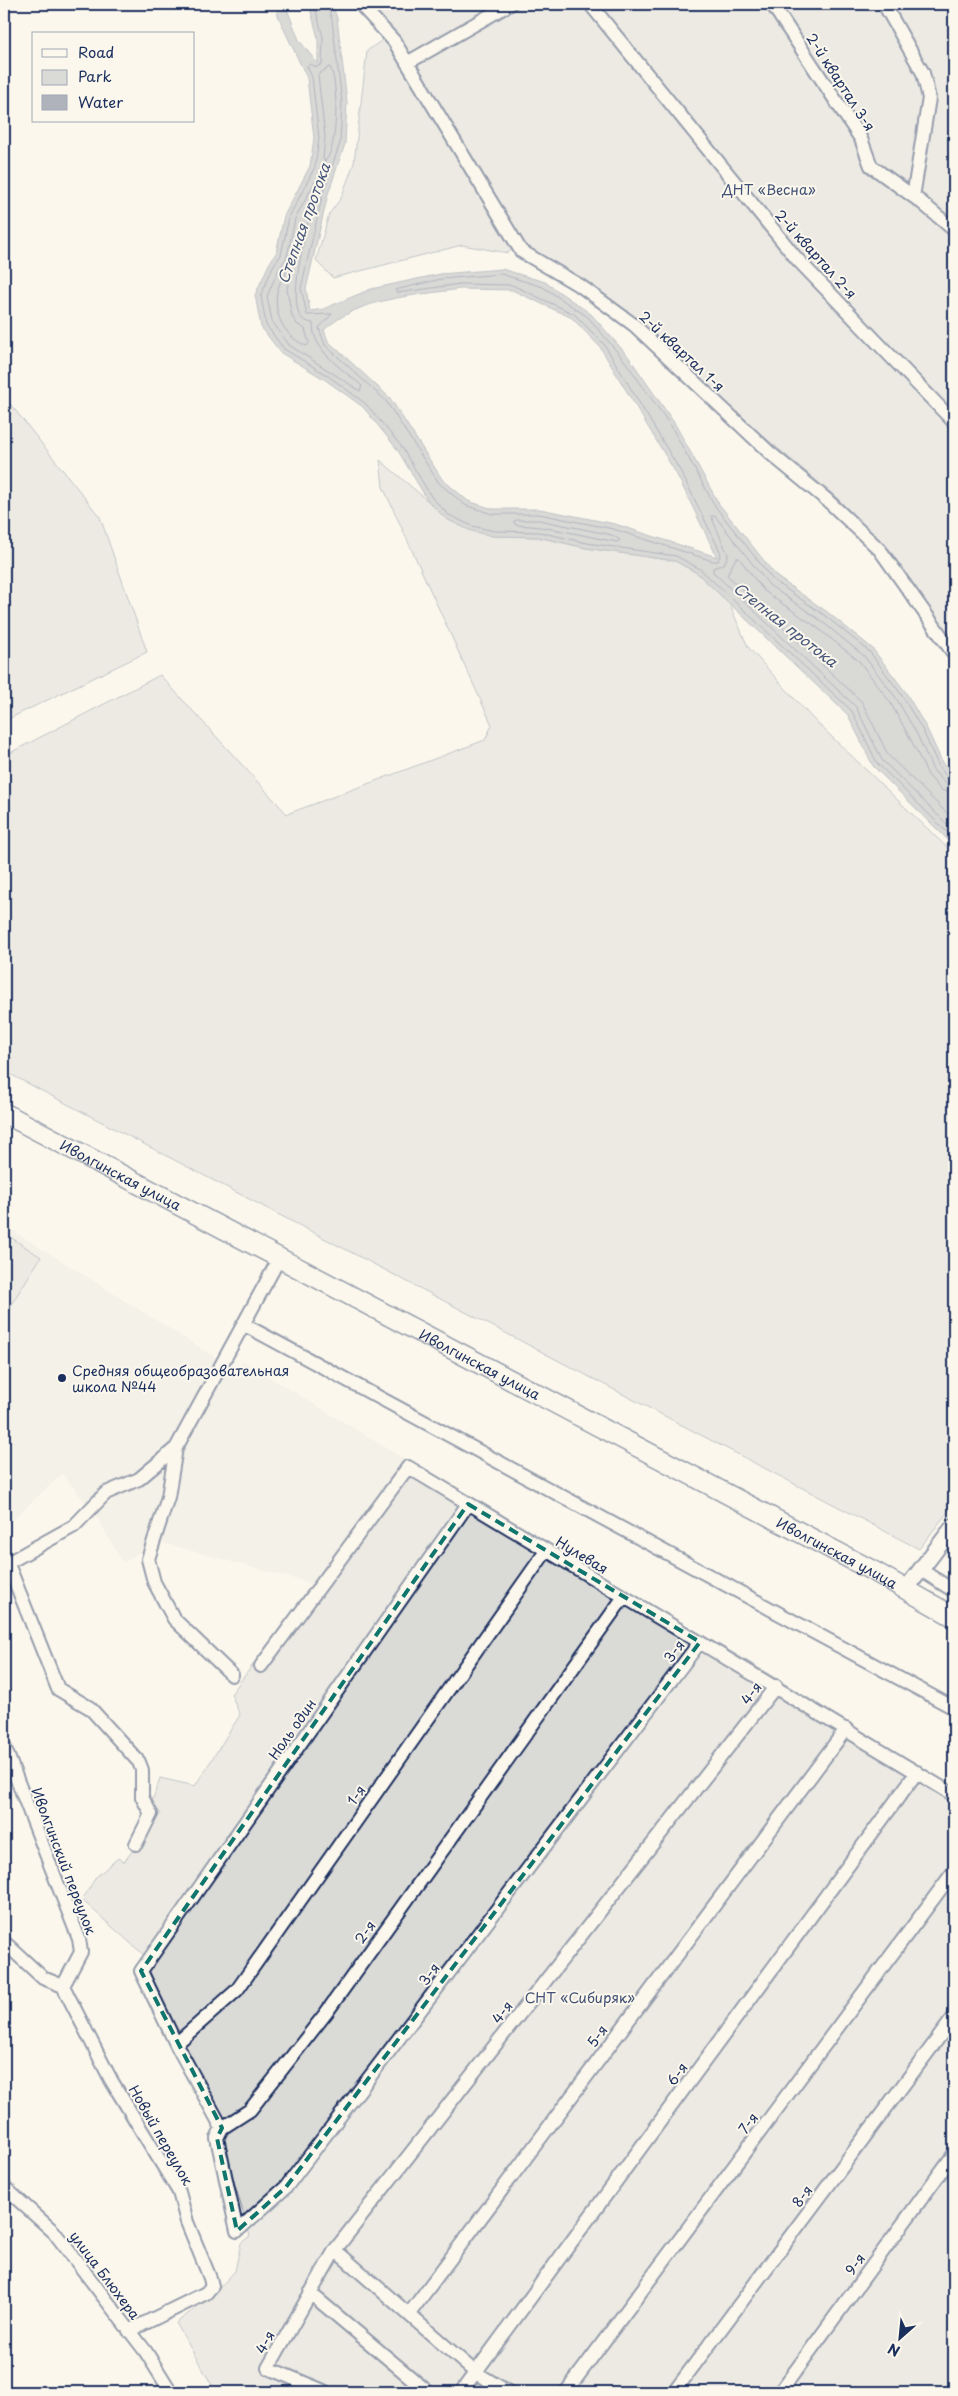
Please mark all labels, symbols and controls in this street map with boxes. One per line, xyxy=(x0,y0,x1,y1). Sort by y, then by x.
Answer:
street label: 2-й квартал 3-я xyxy=(801,29,881,135)
legend xyxy=(32,32,195,122)
text: Road xyxy=(78,40,114,63)
text: Park xyxy=(78,64,112,87)
text: Water xyxy=(78,90,123,113)
water label: Степная протока xyxy=(271,159,336,286)
park label: ДНТ «Весна» xyxy=(721,179,816,200)
street label: 2-й квартал 2-я xyxy=(770,205,862,303)
street label: 2-й квартал 1-я xyxy=(635,306,729,396)
water label: Степная протока xyxy=(729,576,843,672)
street label: Иволгинская улица xyxy=(56,1134,185,1215)
street label: Иволгинская улица xyxy=(416,1323,545,1405)
place label: Средняя общеобразовательная школа №44 xyxy=(72,1360,289,1397)
marker: Средняя общеобразовательная школа №44 xyxy=(56,1372,68,1384)
street label: Иволгинская улица xyxy=(773,1511,902,1593)
street label: Нулевая xyxy=(552,1531,612,1579)
street label: 3-я xyxy=(659,1635,689,1667)
street label: 4-я xyxy=(735,1677,767,1709)
street label: Ноль один xyxy=(263,1694,321,1764)
street label: 1-я xyxy=(341,1781,371,1809)
street label: Иволгинский переулок xyxy=(26,1784,102,1938)
street label: 2-я xyxy=(349,1916,381,1948)
street label: 3-я xyxy=(414,1958,444,1990)
park label: СНТ «Сибиряк» xyxy=(525,1987,635,2008)
street label: 4-я xyxy=(486,1996,518,2028)
street label: 5-я xyxy=(582,2020,612,2052)
street label: 6-я xyxy=(661,2058,693,2090)
street label: Новый переулок xyxy=(124,2081,199,2190)
street label: 7-я xyxy=(733,2108,763,2138)
street label: 8-я xyxy=(787,2180,817,2212)
street label: улица Блюхера xyxy=(65,2226,146,2324)
street label: 9-я xyxy=(840,2249,870,2279)
north arrow xyxy=(876,2314,926,2364)
street label: 4-я xyxy=(250,2327,280,2357)
text: N xyxy=(884,2338,904,2362)

